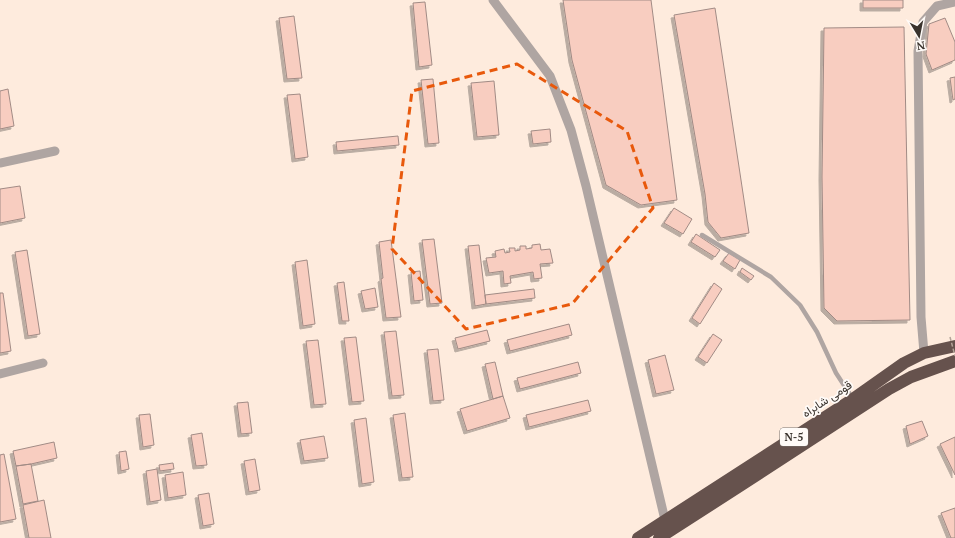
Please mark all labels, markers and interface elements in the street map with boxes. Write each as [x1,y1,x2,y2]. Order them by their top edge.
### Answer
north arrow [899,16,939,56]
text: N [915,38,926,54]
street label: قومی شاہراہ [799,377,855,421]
road number: N-5 [780,428,808,446]

